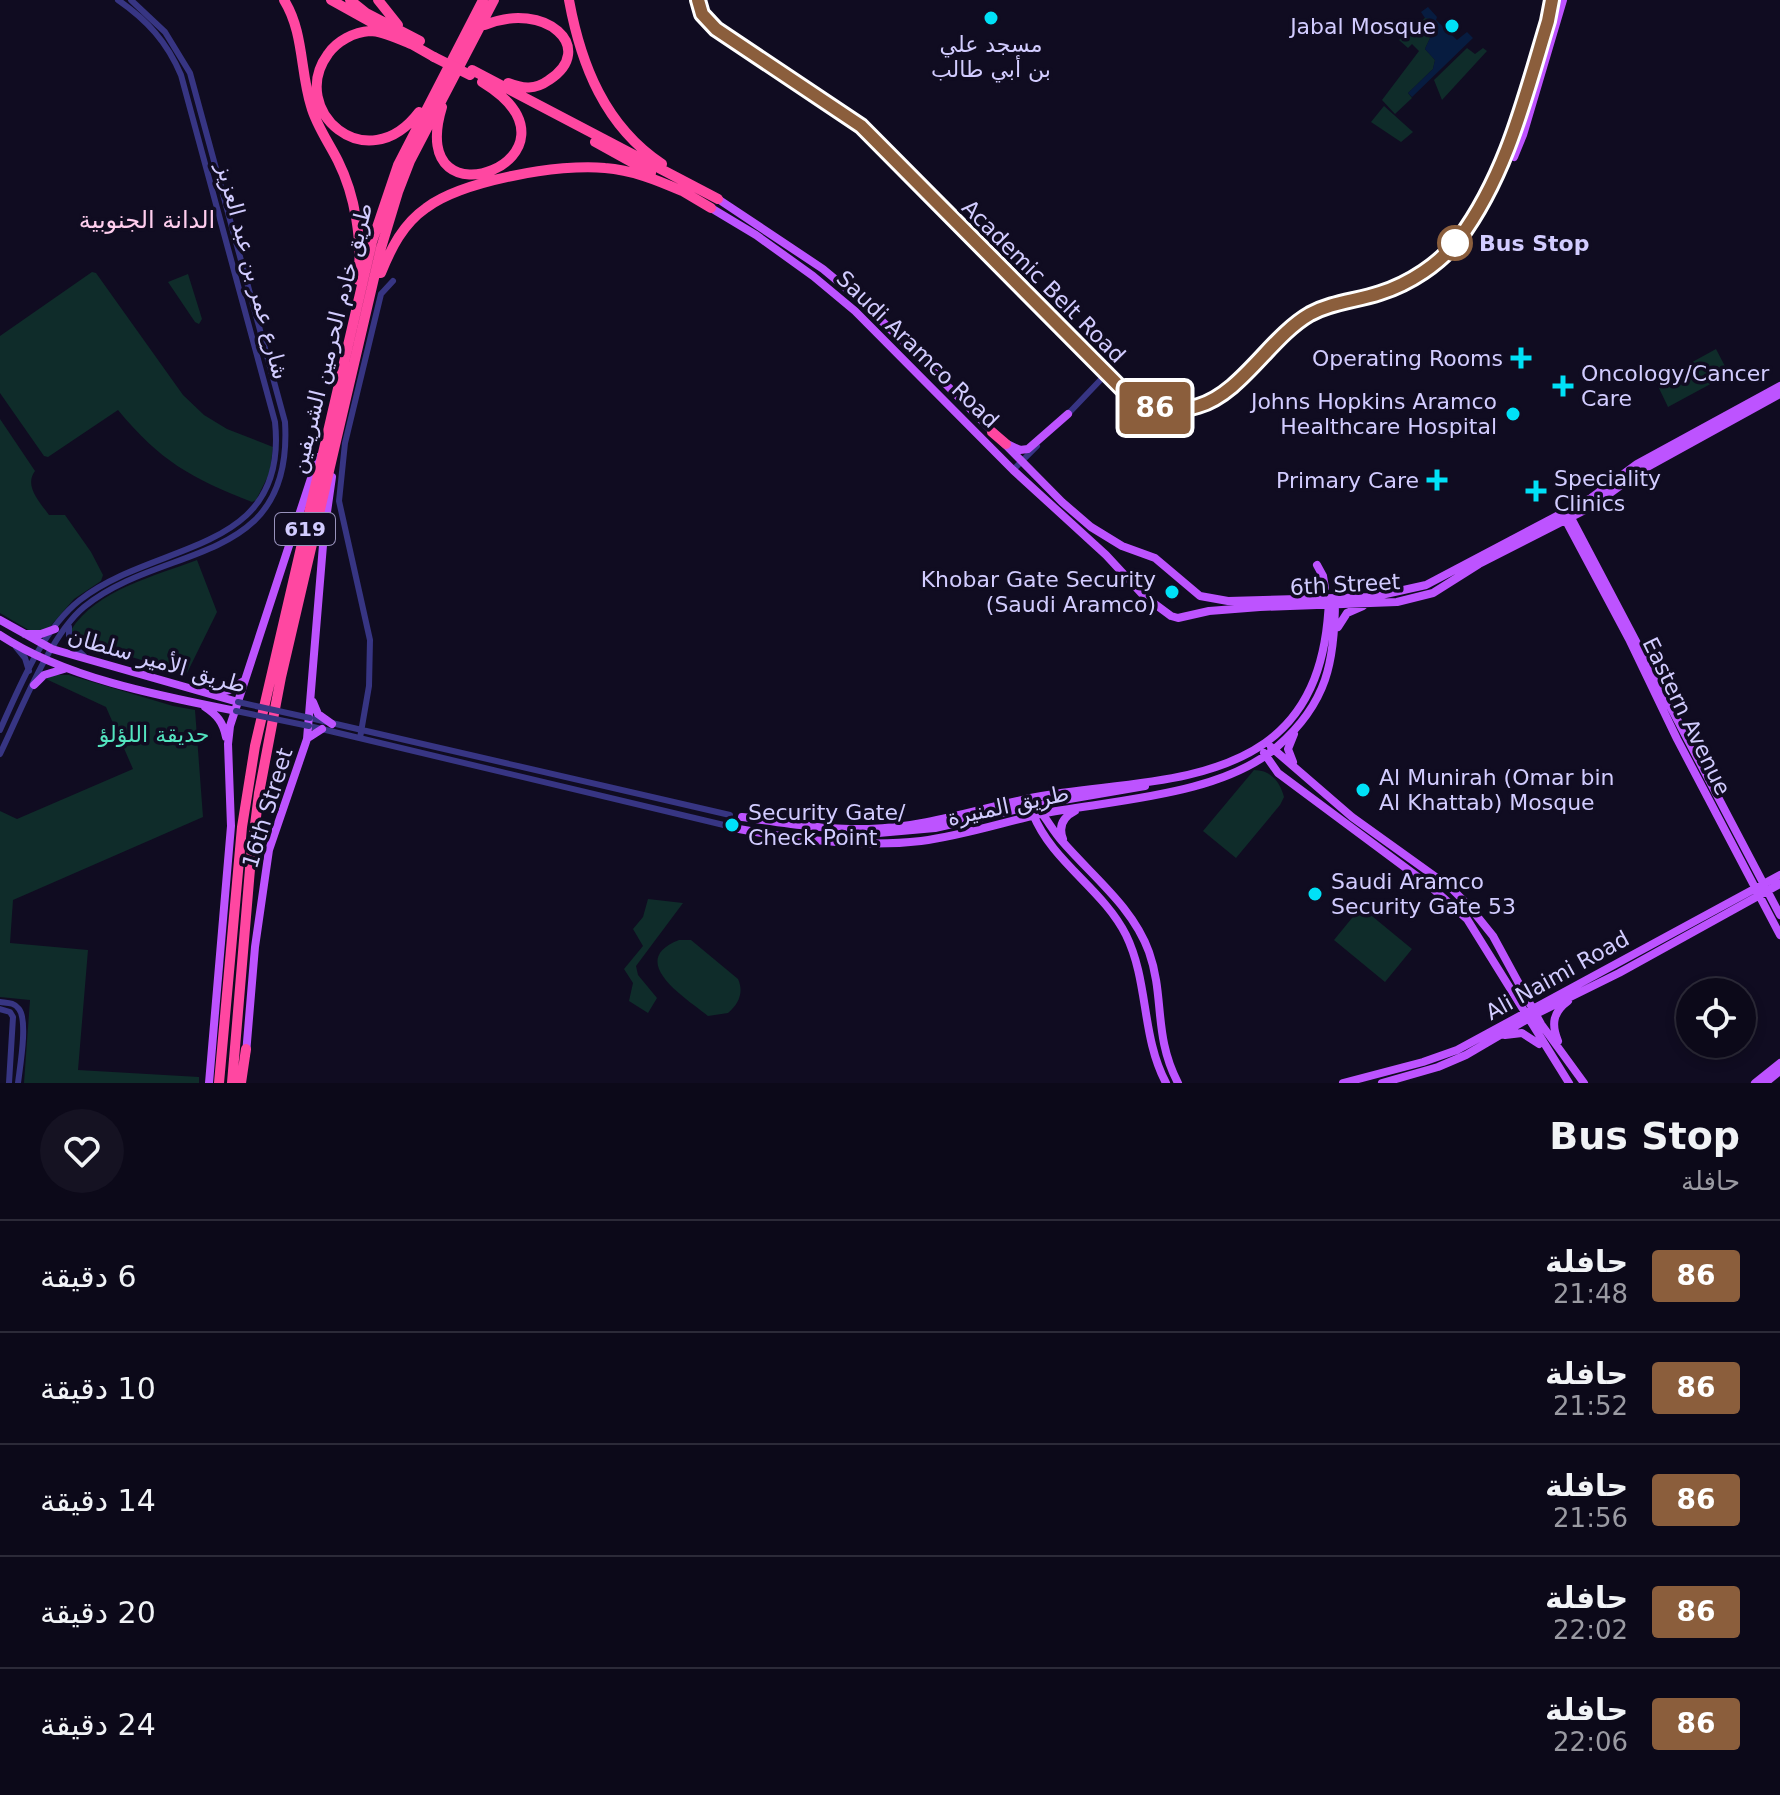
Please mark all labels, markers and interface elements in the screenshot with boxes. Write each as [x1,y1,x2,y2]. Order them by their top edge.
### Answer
marker: مسجد علي بن أبي طالب [982,9,1000,27]
place label: Jabal Mosque [1288,14,1436,39]
marker: Jabal Mosque [1443,17,1461,35]
place label: مسجد علي بن أبي طالب [931,32,1051,83]
street label: شارع عمر بن عبد العزيز [211,159,293,382]
street label: Academic Belt Road [957,195,1130,368]
street label: طريق خادم الحرمين الشريفين [286,200,378,476]
district label: الدانة الجنوبية [79,206,215,234]
marker: Bus Stop [1438,226,1472,260]
place label: Bus Stop [1479,231,1589,256]
street label: Saudi Aramco Road [832,266,1004,433]
place label: Operating Rooms [1312,346,1503,371]
marker: Operating Rooms [1510,347,1532,369]
place label: Oncology/Cancer Care [1581,361,1770,411]
marker: Oncology/Cancer Care [1552,375,1574,397]
line badge: 86 [1119,382,1191,434]
place label: Johns Hopkins Aramco Healthcare Hospital [1249,389,1497,439]
text: 86 [1136,391,1174,424]
marker: Johns Hopkins Aramco Healthcare Hospital [1504,405,1522,423]
place label: Speciality Clinics [1554,466,1661,516]
place label: Primary Care [1276,468,1419,493]
marker: Primary Care [1426,469,1448,491]
marker: Speciality Clinics [1525,480,1547,502]
road number: 619 [275,513,335,545]
place label: Khobar Gate Security (Saudi Aramco) [921,567,1156,617]
street label: 6th Street [1289,569,1401,600]
marker: Khobar Gate Security (Saudi Aramco) [1163,583,1181,601]
street label: طريق الأمير سلطان [65,622,249,699]
street label: Eastern Avenue [1638,633,1736,799]
park label: حديقة اللؤلؤ [98,722,209,747]
street label: 16th Street [237,745,298,871]
place label: Al Munirah (Omar bin Al Khattab) Mosque [1379,765,1614,815]
street label: طريق المنيرة [945,780,1071,832]
marker: Al Munirah (Omar bin Al Khattab) Mosque [1354,781,1372,799]
place label: Security Gate/ Check Point [748,800,906,850]
marker: Security Gate/ Check Point [723,816,741,834]
place label: Saudi Aramco Security Gate 53 [1331,869,1516,919]
marker: Saudi Aramco Security Gate 53 [1306,885,1324,903]
street label: Ali Naimi Road [1481,926,1633,1025]
map controls [1676,978,1756,1058]
button: locate [1676,978,1756,1058]
button: heart [40,1109,124,1193]
text: Bus Stop [1549,1114,1740,1158]
text: حافلة [1681,1166,1740,1196]
text: حافلة [1545,1244,1628,1279]
text: 6 دقيقة [40,1259,137,1294]
text: 86 [1677,1259,1715,1292]
text: 21:48 [1553,1279,1628,1309]
text: حافلة [1545,1356,1628,1391]
text: 10 دقيقة [40,1371,156,1406]
text: 86 [1677,1371,1715,1404]
text: 21:52 [1553,1391,1628,1421]
text: حافلة [1545,1468,1628,1503]
text: 14 دقيقة [40,1483,156,1518]
text: 86 [1677,1483,1715,1516]
text: 21:56 [1553,1503,1628,1533]
text: حافلة [1545,1580,1628,1615]
text: 20 دقيقة [40,1595,156,1630]
text: 86 [1677,1595,1715,1628]
text: 22:02 [1553,1615,1628,1645]
text: حافلة [1545,1692,1628,1727]
text: 24 دقيقة [40,1707,156,1742]
text: 86 [1677,1707,1715,1740]
text: 22:06 [1553,1727,1628,1757]

